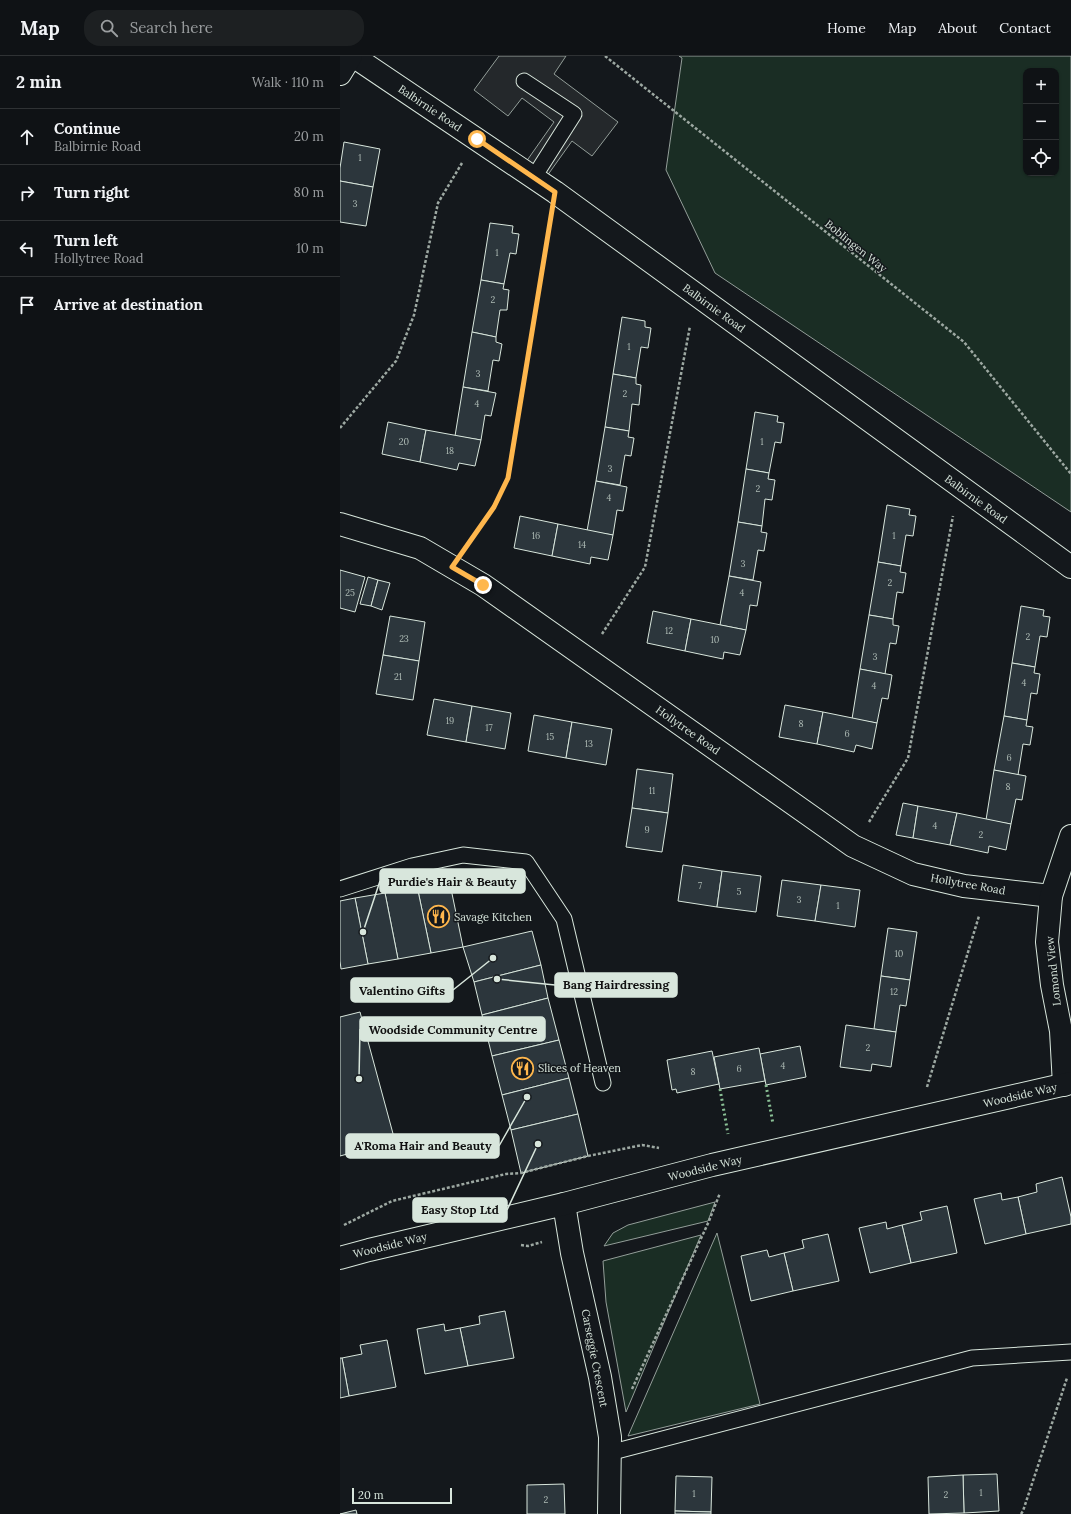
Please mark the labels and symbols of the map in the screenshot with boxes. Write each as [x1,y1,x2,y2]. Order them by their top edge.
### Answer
street label: Balbirnie Road [395,82,465,135]
route start [468,130,486,148]
house number: 1 [358,152,362,163]
house number: 3 [352,198,358,209]
street label: Boblingen Way [822,217,890,275]
house number: 1 [495,247,499,258]
street label: Balbirnie Road [680,281,748,336]
house number: 2 [491,294,496,305]
house number: 1 [627,341,631,352]
house number: 3 [475,368,481,379]
house number: 2 [623,388,628,399]
house number: 4 [475,398,480,409]
house number: 20 [399,436,410,447]
house number: 1 [760,436,764,447]
house number: 18 [446,445,454,456]
house number: 3 [607,463,613,474]
street label: Balbirnie Road [942,472,1010,527]
house number: 2 [756,483,761,494]
house number: 4 [607,492,612,503]
house number: 16 [532,530,540,541]
house number: 1 [892,530,896,541]
house number: 14 [578,539,586,550]
house number: 3 [740,558,746,569]
route end [474,576,492,594]
house number: 2 [888,577,893,588]
house number: 25 [345,587,355,598]
house number: 4 [740,587,745,598]
house number: 12 [665,625,673,636]
house number: 2 [1026,631,1031,642]
house number: 23 [399,633,409,644]
house number: 10 [711,634,720,645]
house number: 3 [872,651,878,662]
house number: 21 [394,671,402,682]
house number: 4 [1022,677,1027,688]
house number: 4 [872,680,877,691]
street label: Hollytree Road [653,703,723,758]
house number: 19 [446,715,454,726]
house number: 8 [798,718,804,729]
house number: 17 [485,722,493,733]
house number: 6 [844,728,850,739]
house number: 15 [546,731,554,742]
house number: 13 [585,738,593,749]
house number: 6 [1006,752,1012,763]
house number: 8 [1005,781,1011,792]
house number: 11 [649,785,655,796]
house number: 4 [933,820,938,831]
house number: 9 [644,824,650,835]
house number: 2 [979,829,984,840]
callout: Purdie's Hair & Beauty [380,869,525,893]
street label: Hollytree Road [929,871,1007,898]
text: Purdie's Hair & Beauty [388,874,517,889]
house number: 7 [698,880,702,891]
house number: 5 [737,886,742,897]
house number: 3 [796,894,802,905]
house number: 1 [836,900,840,911]
restaurant icon: Savage Kitchen [426,904,452,930]
place label: Savage Kitchen [454,910,532,924]
street label: Lomond View [1042,935,1064,1007]
house number: 10 [895,948,904,959]
callout: Bang Hairdressing [555,973,677,997]
text: Bang Hairdressing [563,977,670,992]
callout: Valentino Gifts [351,978,453,1002]
text: Valentino Gifts [359,983,445,998]
house number: 12 [890,986,898,997]
callout: Woodside Community Centre [360,1017,545,1041]
text: Woodside Community Centre [369,1022,538,1037]
house number: 2 [866,1042,871,1053]
restaurant icon: Slices of Heaven [509,1055,535,1081]
house number: 4 [781,1060,786,1071]
place label: Slices of Heaven [538,1061,621,1075]
house number: 6 [736,1063,742,1074]
house number: 8 [690,1066,696,1077]
street label: Woodside Way [982,1080,1059,1110]
callout: A'Roma Hair and Beauty [346,1134,499,1158]
text: A'Roma Hair and Beauty [354,1138,492,1153]
street label: Woodside Way [667,1152,743,1184]
callout: Easy Stop Ltd [413,1198,507,1222]
text: Easy Stop Ltd [421,1202,499,1217]
street label: Woodside Way [352,1229,428,1261]
street label: Carseggie Crescent [579,1308,612,1409]
scale bar [352,1486,452,1505]
house number: 1 [979,1487,983,1498]
house number: 1 [692,1488,696,1499]
house number: 2 [944,1489,949,1500]
house number: 2 [544,1494,549,1505]

